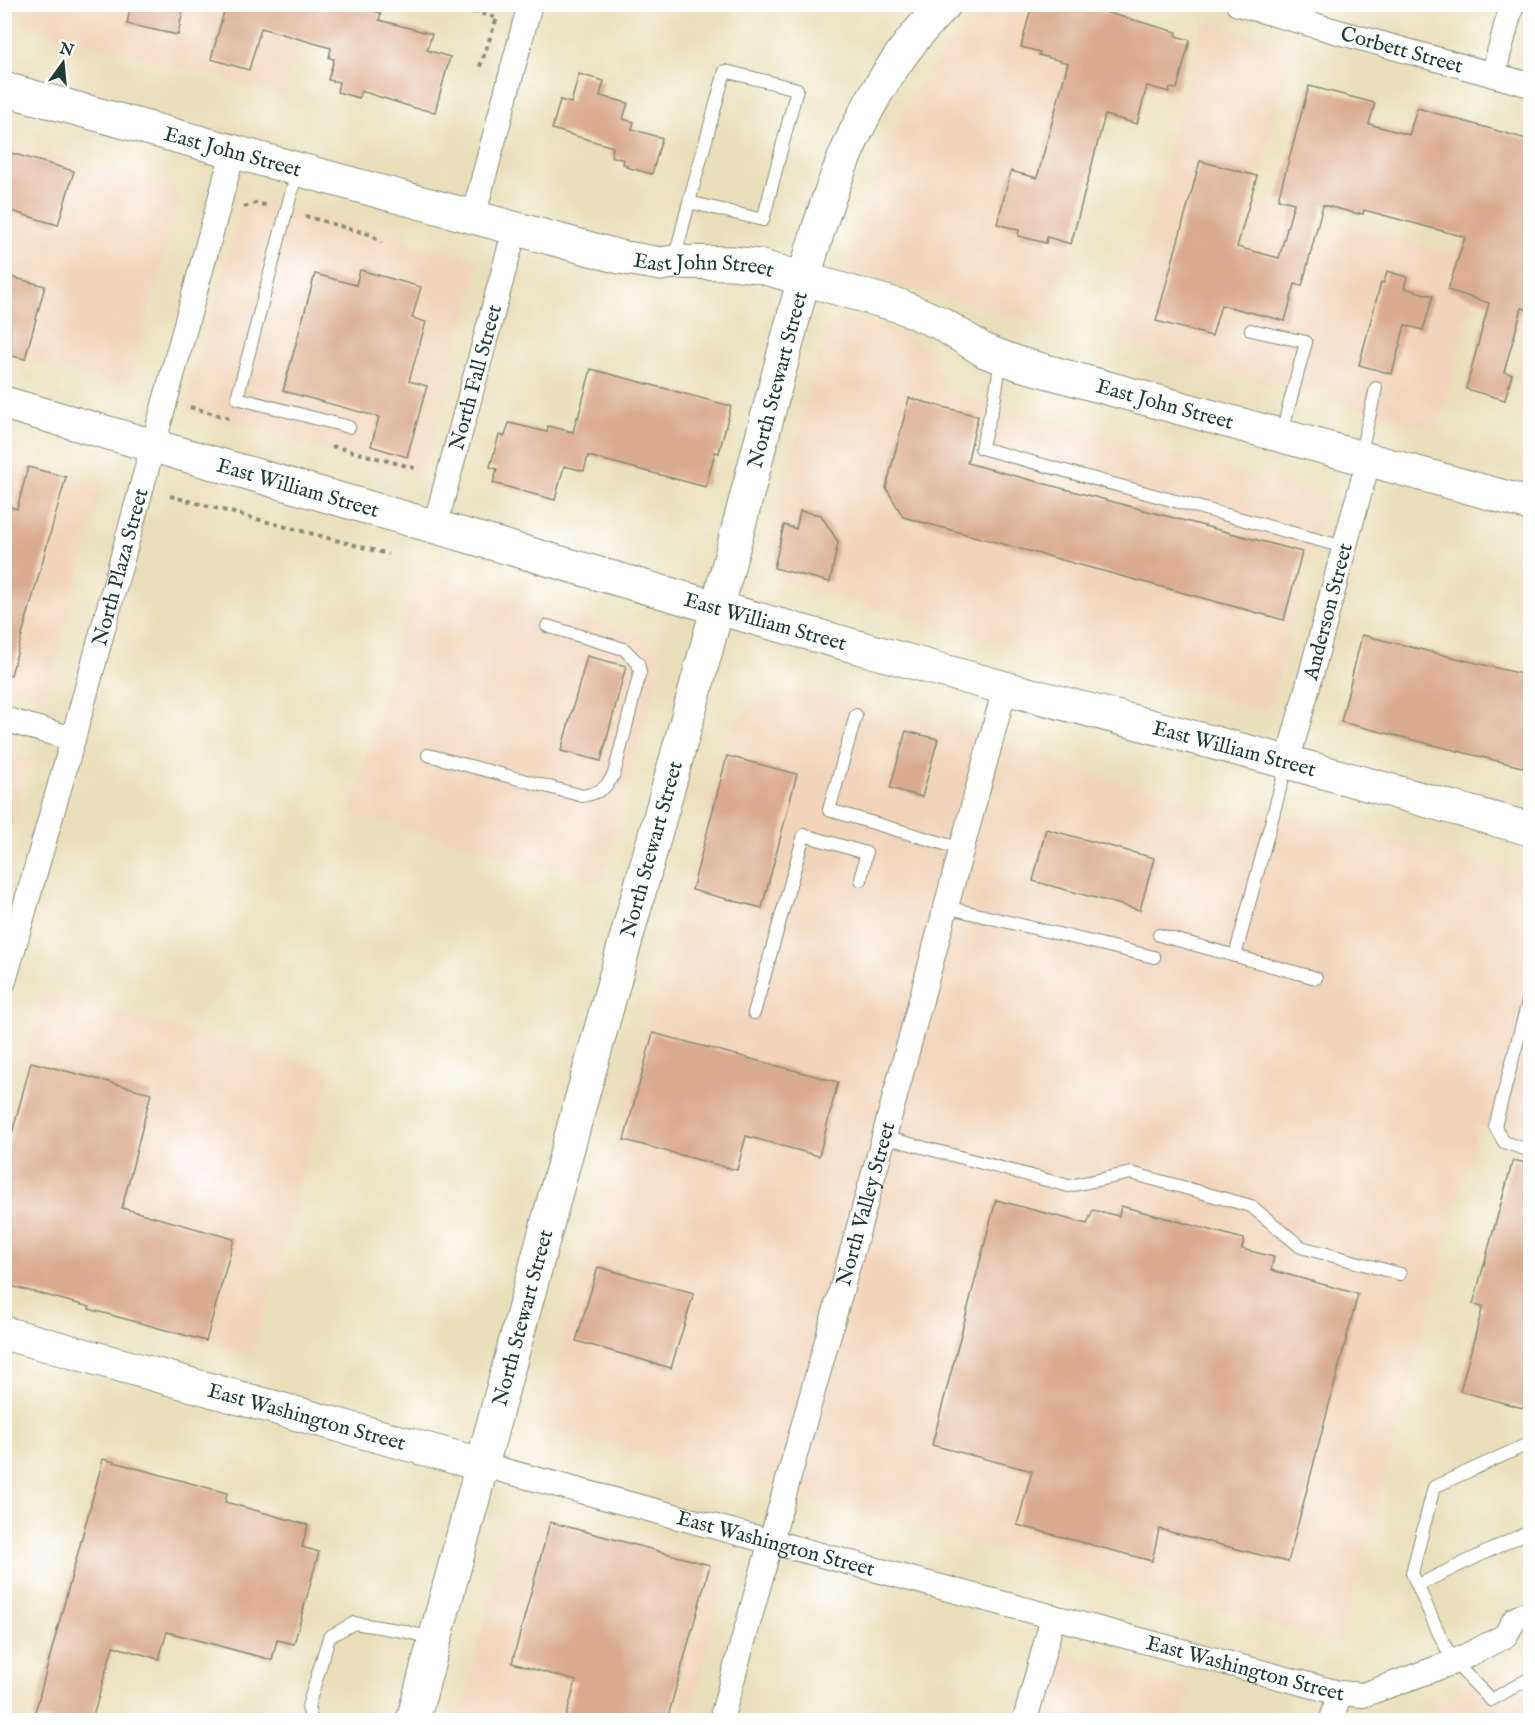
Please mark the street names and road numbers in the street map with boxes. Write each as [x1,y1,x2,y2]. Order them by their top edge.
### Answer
street label: Corbett Street [1337,21,1466,81]
street label: East John Street [161,121,304,184]
street label: East John Street [631,248,777,285]
street label: North Stewart Street [742,289,815,471]
street label: North Fall Street [444,302,509,454]
street label: East John Street [1093,374,1236,437]
street label: East William Street [213,453,382,525]
street label: North Plaza Street [87,486,156,649]
street label: Anderson Street [1298,540,1360,684]
street label: East William Street [680,587,849,658]
street label: East William Street [1149,715,1319,784]
street label: North Stewart Street [615,758,690,941]
street label: North Valley Street [831,1119,902,1289]
street label: North Stewart Street [487,1227,560,1409]
street label: East Washington Street [204,1378,408,1458]
street label: East Washington Street [673,1505,877,1584]
street label: East Washington Street [1143,1630,1345,1708]

